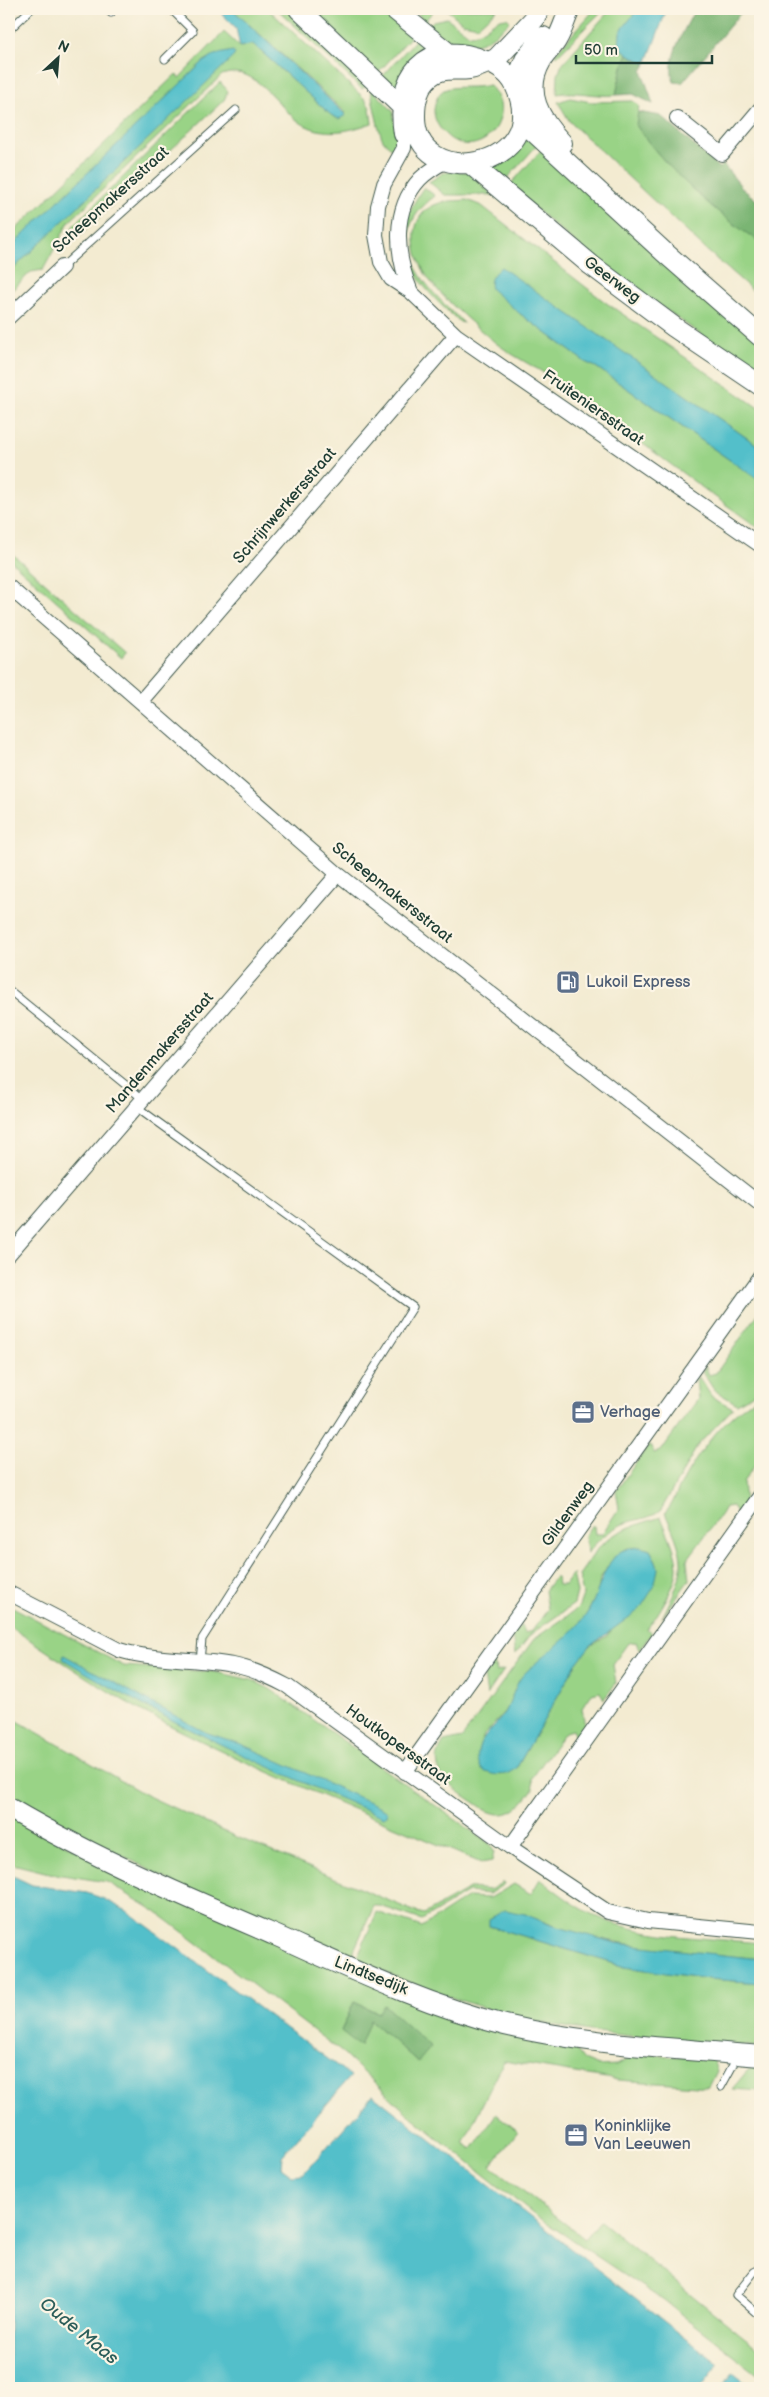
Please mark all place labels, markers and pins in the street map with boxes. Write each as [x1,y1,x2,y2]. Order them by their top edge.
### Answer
fuel station icon: Lukoil Express [555,969,581,995]
place label: Lukoil Express [586,973,691,992]
office icon: Verhage [570,1399,596,1425]
place label: Verhage [600,1403,661,1422]
place label: Koninklijke Van Leeuwen [594,2117,691,2154]
office icon: Koninklijke Van Leeuwen [563,2122,589,2148]

